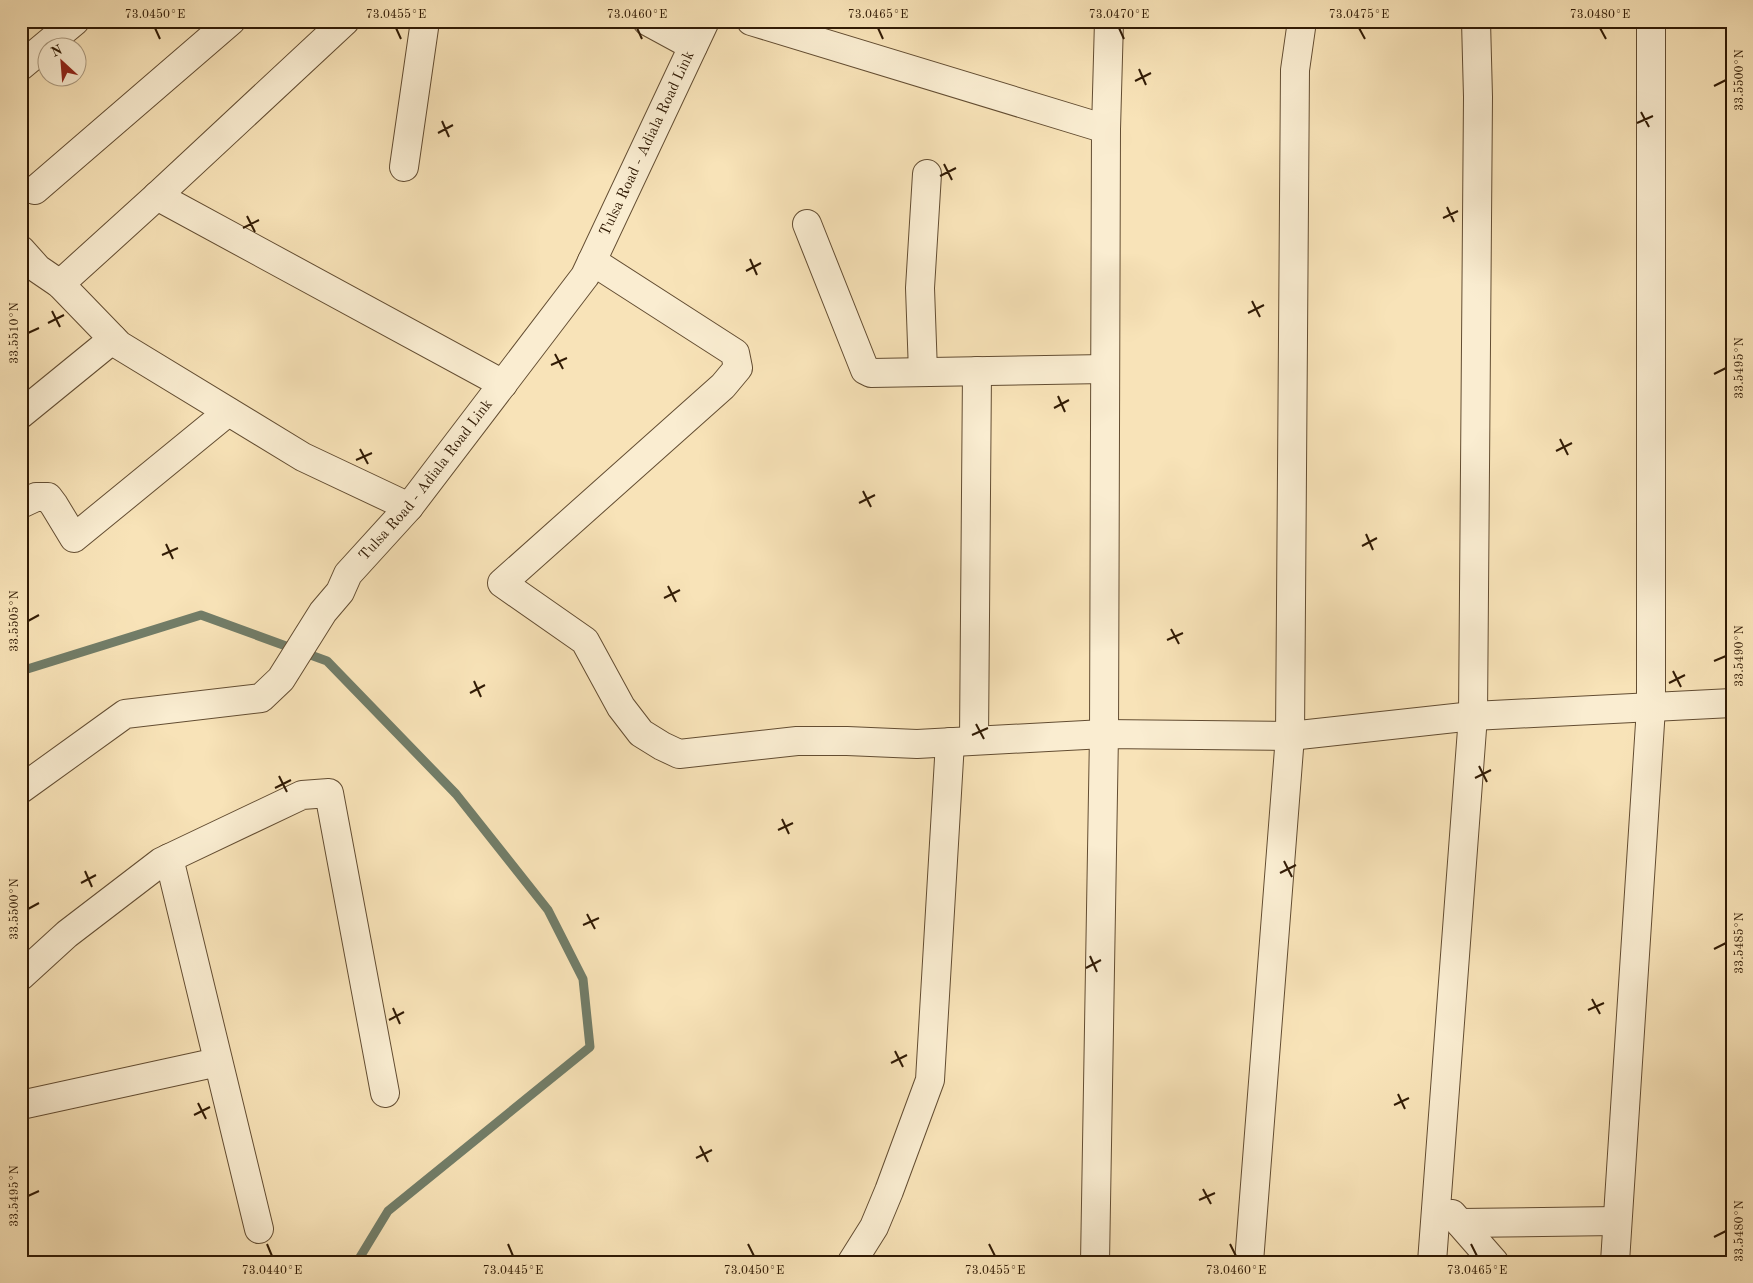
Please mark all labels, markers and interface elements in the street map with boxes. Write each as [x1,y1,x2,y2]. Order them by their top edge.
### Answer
text: 73.0450°E [125,8,185,21]
text: 73.0455°E [366,8,426,21]
text: 73.0465°E [848,8,908,21]
text: 73.0475°E [1329,8,1389,21]
text: 73.0460°E [607,9,667,21]
text: 73.0470°E [1089,9,1149,21]
text: 73.0480°E [1570,9,1630,21]
north arrow [38,38,88,88]
text: N [49,42,65,60]
street label: Tulsa Road - Adiala Road Link [597,49,697,239]
text: 33.5500°N [1733,49,1746,111]
text: 33.5510°N [8,302,21,364]
text: 33.5495°N [1733,337,1746,399]
street label: Tulsa Road - Adiala Road Link [357,397,496,564]
text: 33.5505°N [8,590,21,652]
text: 33.5490°N [1733,625,1746,687]
text: 33.5500°N [8,878,21,940]
text: 33.5485°N [1733,912,1746,974]
text: 33.5495°N [8,1165,21,1227]
text: 33.5480°N [1733,1200,1746,1262]
text: 73.0445°E [483,1264,543,1277]
text: 73.0450°E [724,1264,784,1277]
text: 73.0455°E [965,1264,1025,1277]
text: 73.0465°E [1447,1264,1507,1277]
text: 73.0440°E [242,1265,302,1277]
text: 73.0460°E [1206,1265,1266,1277]

